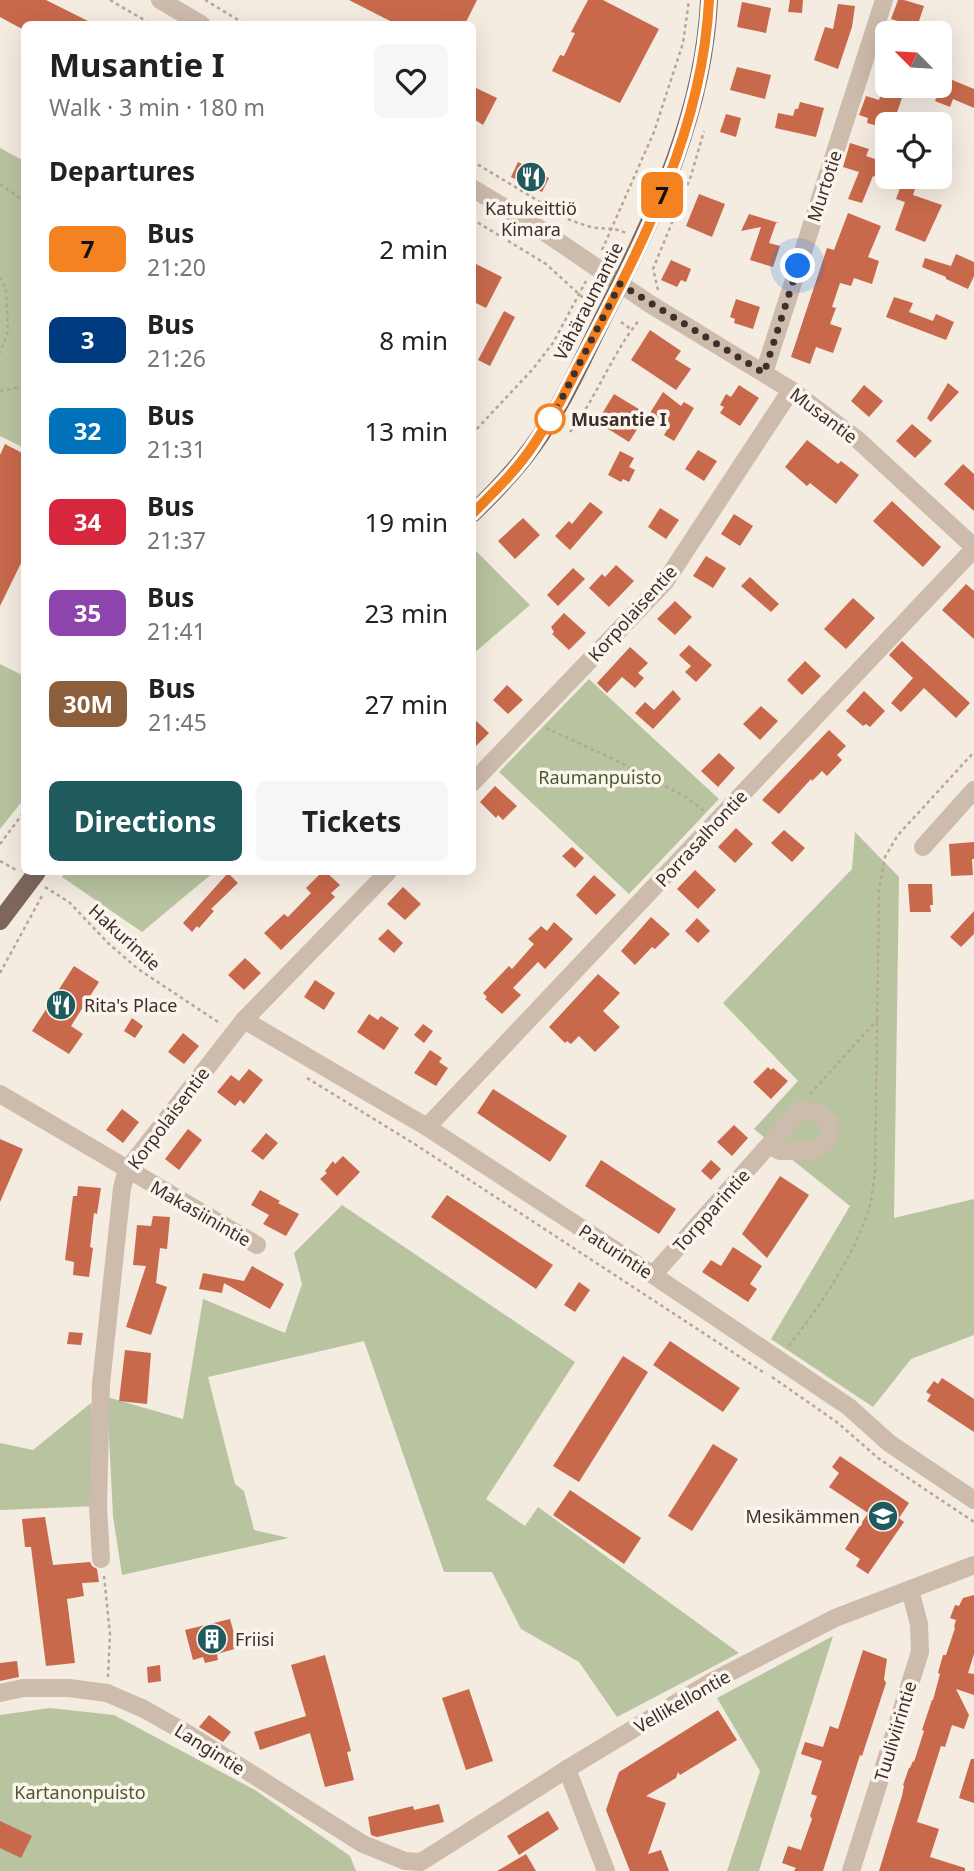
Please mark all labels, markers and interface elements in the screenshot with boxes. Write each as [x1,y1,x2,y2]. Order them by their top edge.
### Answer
north arrow [875,21,952,98]
map controls [875,21,952,189]
text: Musantie I [49,42,225,87]
button: heart [374,44,448,118]
text: Walk · 3 min · 180 m [49,91,265,123]
button: locate [875,112,952,189]
street label: Murtotie [801,147,847,225]
text: Departures [49,153,195,189]
restaurant icon: Katukeittiö Kimara [514,160,548,194]
line badge: 7 [639,172,685,218]
text: 7 [655,178,669,211]
place label: Katukeittiö Kimara [485,196,577,241]
text: Bus [147,215,194,251]
text: 2 min [379,231,448,267]
text: 7 [81,232,94,265]
street label: Vähäraumantie [548,238,628,364]
your location [780,248,815,283]
text: 21:20 [147,251,206,283]
text: Bus [147,306,194,342]
text: 8 min [379,322,448,358]
text: 3 [81,323,94,356]
text: 21:26 [147,342,206,374]
street label: Musantie [785,382,863,448]
text: Bus [147,397,194,433]
marker: Musantie I [535,404,565,434]
place label: Musantie I [571,407,667,431]
text: 13 min [364,413,448,449]
text: 32 [74,414,101,447]
text: 21:31 [147,433,206,465]
text: Bus [147,488,194,524]
text: 19 min [364,504,448,540]
text: 34 [74,505,101,538]
text: 21:37 [147,524,206,556]
street label: Korpolaisentie [582,560,682,666]
text: Bus [147,579,194,615]
text: 23 min [364,595,448,631]
text: 35 [74,596,101,629]
text: 21:41 [147,615,206,647]
text: Bus [148,670,195,706]
text: 27 min [364,686,448,722]
text: 30M [63,687,113,720]
text: 21:45 [148,706,207,738]
park label: Raumanpuisto [538,765,662,789]
button: Directions [49,781,242,861]
button: Tickets [256,781,448,861]
street label: Porrasalhontie [650,784,752,892]
street label: Hakurintie [84,898,166,976]
restaurant icon: Rita's Place [44,988,78,1022]
place label: Rita's Place [84,993,178,1017]
street label: Korpolaisentie [122,1062,214,1174]
street label: Torpparintie [667,1163,755,1257]
street label: Makasiinintie [146,1175,256,1251]
street label: Paturintie [575,1218,657,1284]
school or university icon: Mesikämmen [866,1499,900,1533]
place label: Mesikämmen [746,1504,860,1528]
building icon: Friisi [195,1622,229,1656]
place label: Friisi [235,1627,274,1651]
street label: Vellikellontie [630,1664,734,1738]
street label: Tuuliviirintie [868,1678,922,1784]
street label: Langintie [170,1718,250,1780]
park label: Kartanonpuisto [14,1780,146,1804]

